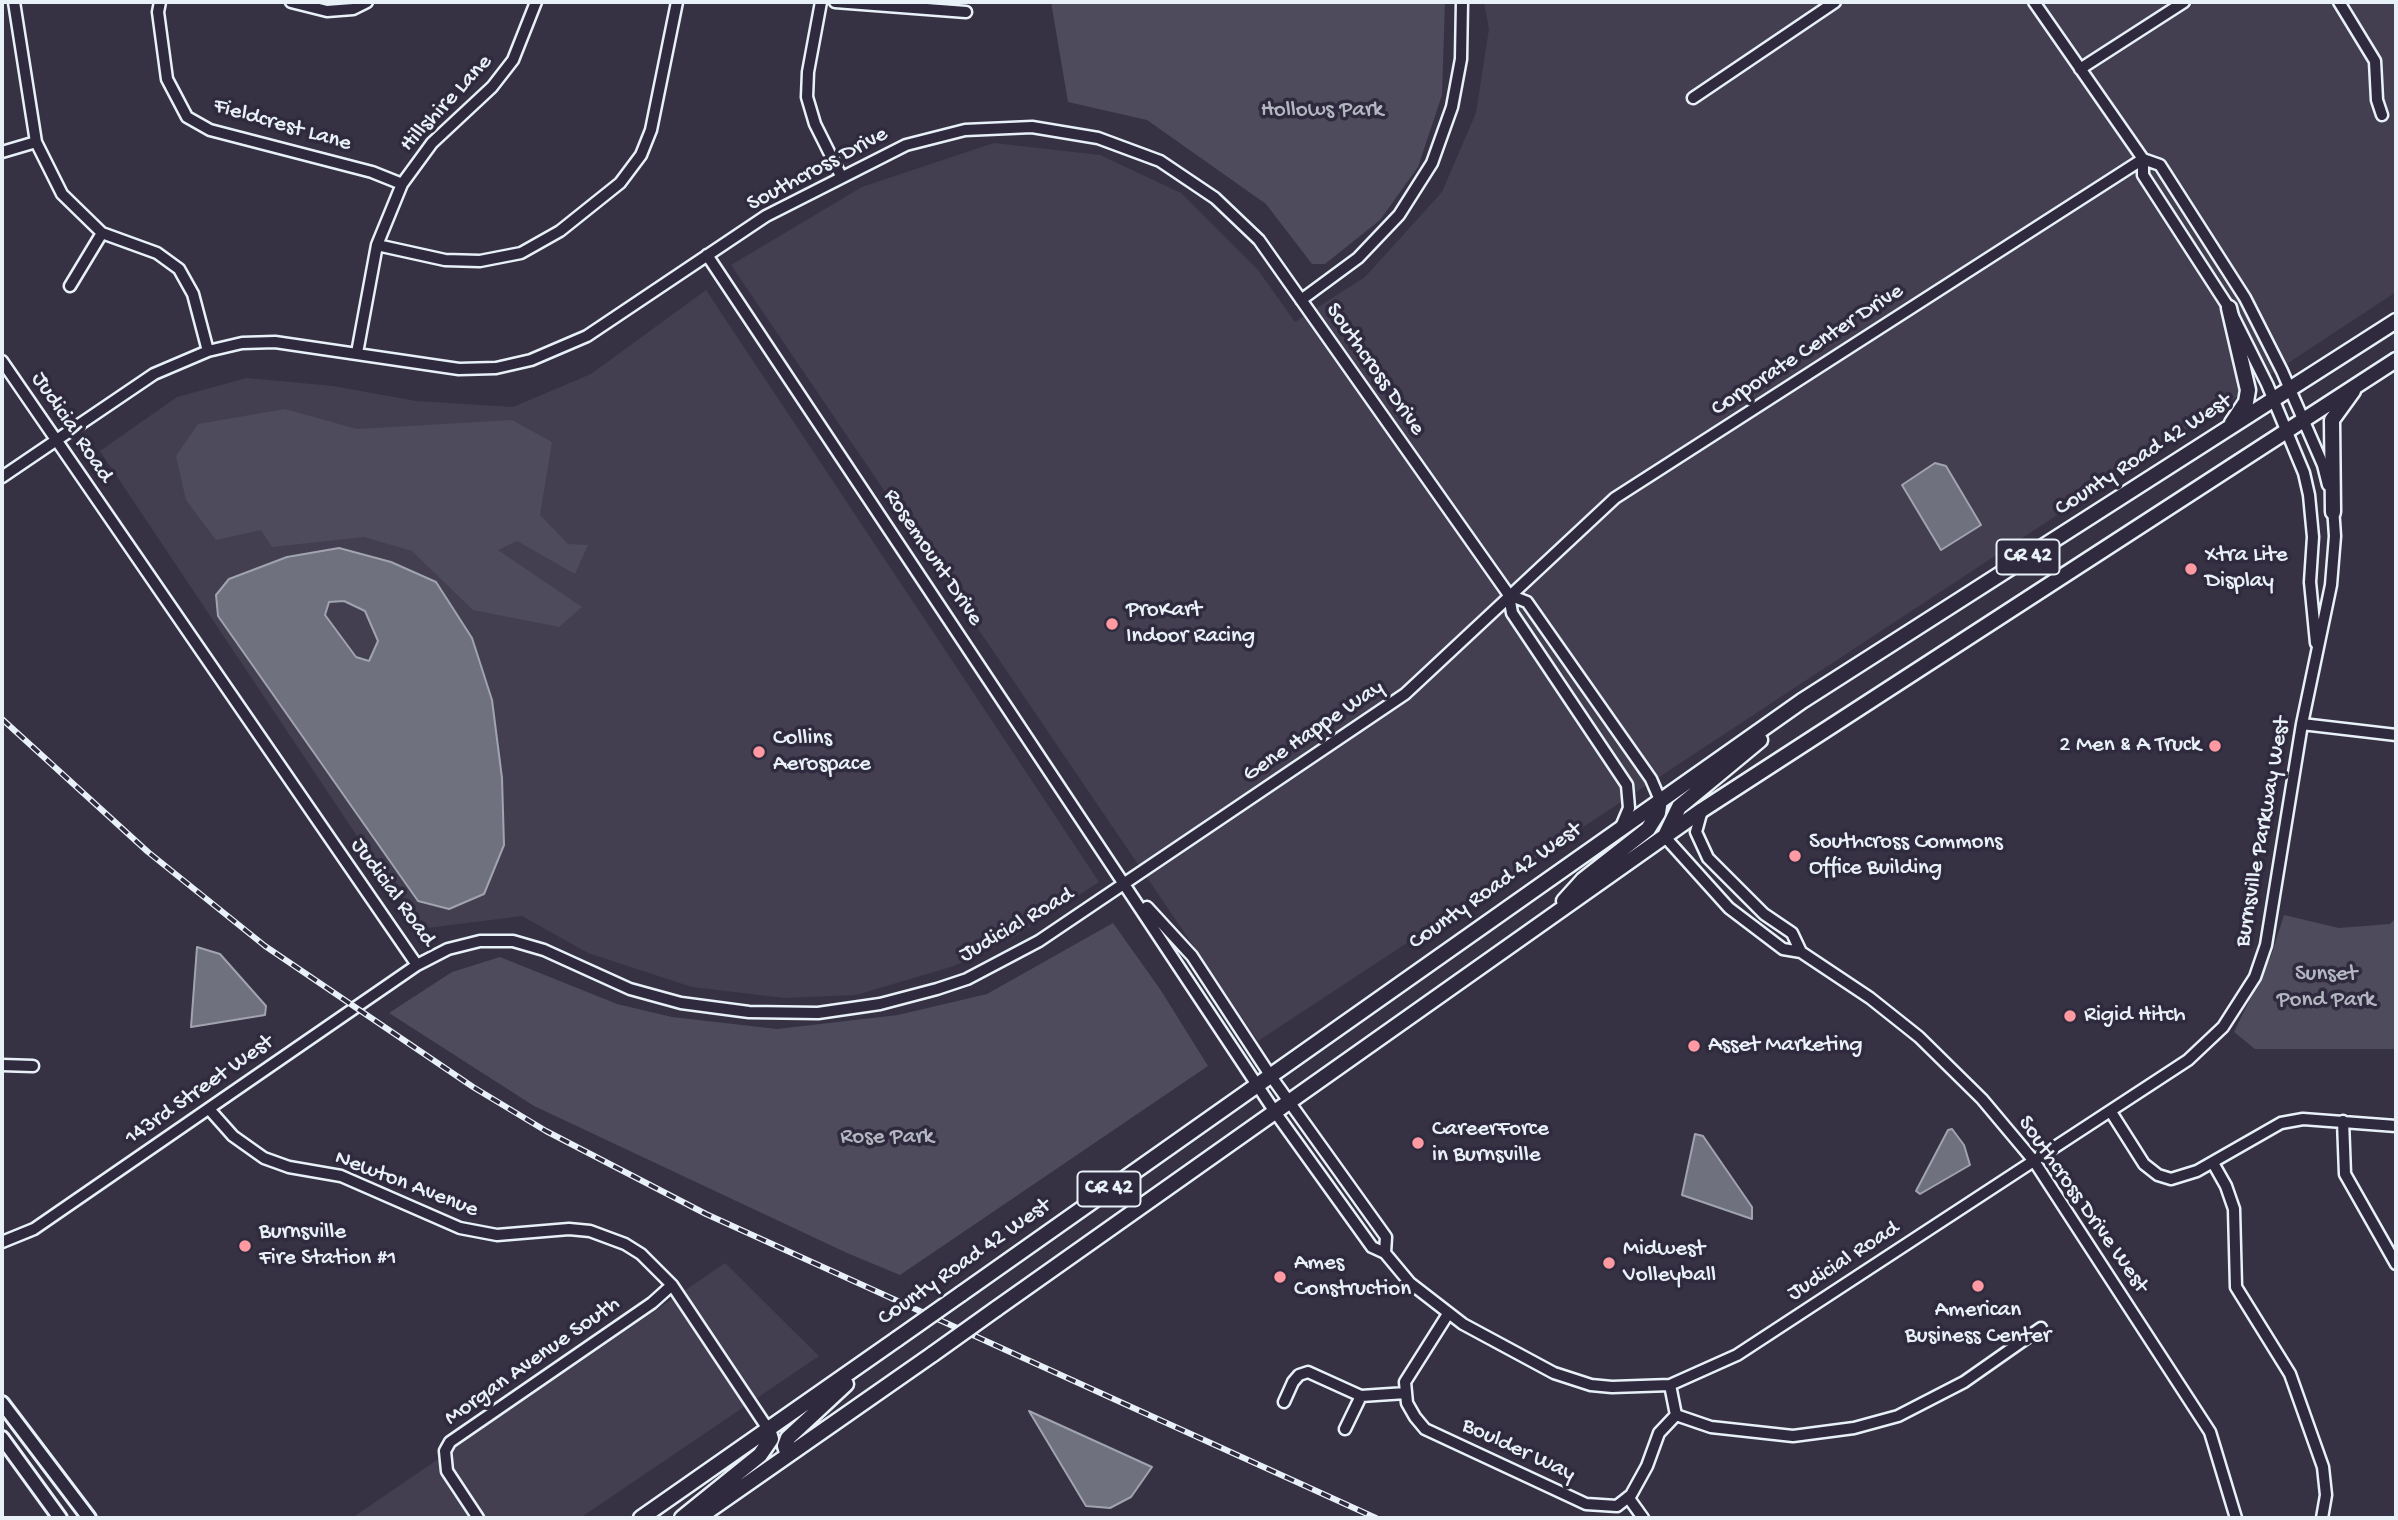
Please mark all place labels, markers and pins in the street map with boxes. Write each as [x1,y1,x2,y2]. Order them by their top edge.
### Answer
place label: Xtra Lite Display [2205,542,2288,596]
marker: Xtra Lite Display [2183,561,2199,577]
place label: ProKart Indoor Racing [1126,597,1255,651]
marker: ProKart Indoor Racing [1104,616,1120,632]
place label: Collins Aerospace [773,725,871,779]
place label: 2 Men & A Truck [2059,732,2201,760]
marker: 2 Men & A Truck [2207,738,2223,754]
marker: Collins Aerospace [751,744,767,760]
place label: Southcross Commons Office Building [1809,829,2003,883]
marker: Southcross Commons Office Building [1787,848,1803,864]
place label: Rigid Hitch [2084,1002,2186,1030]
marker: Rigid Hitch [2062,1008,2078,1024]
place label: Asset Marketing [1708,1032,1863,1060]
marker: Asset Marketing [1686,1038,1702,1054]
place label: CareerForce in Burnsville [1432,1116,1549,1170]
marker: CareerForce in Burnsville [1410,1135,1426,1151]
place label: Burnsville Fire Station #1 [259,1219,396,1273]
place label: Midwest Volleyball [1623,1236,1716,1290]
marker: Burnsville Fire Station #1 [237,1238,253,1254]
place label: Ames Construction [1294,1250,1411,1304]
marker: Midwest Volleyball [1601,1255,1617,1271]
marker: Ames Construction [1272,1269,1288,1285]
marker: American Business Center [1970,1278,1986,1294]
place label: American Business Center [1905,1297,2051,1351]

